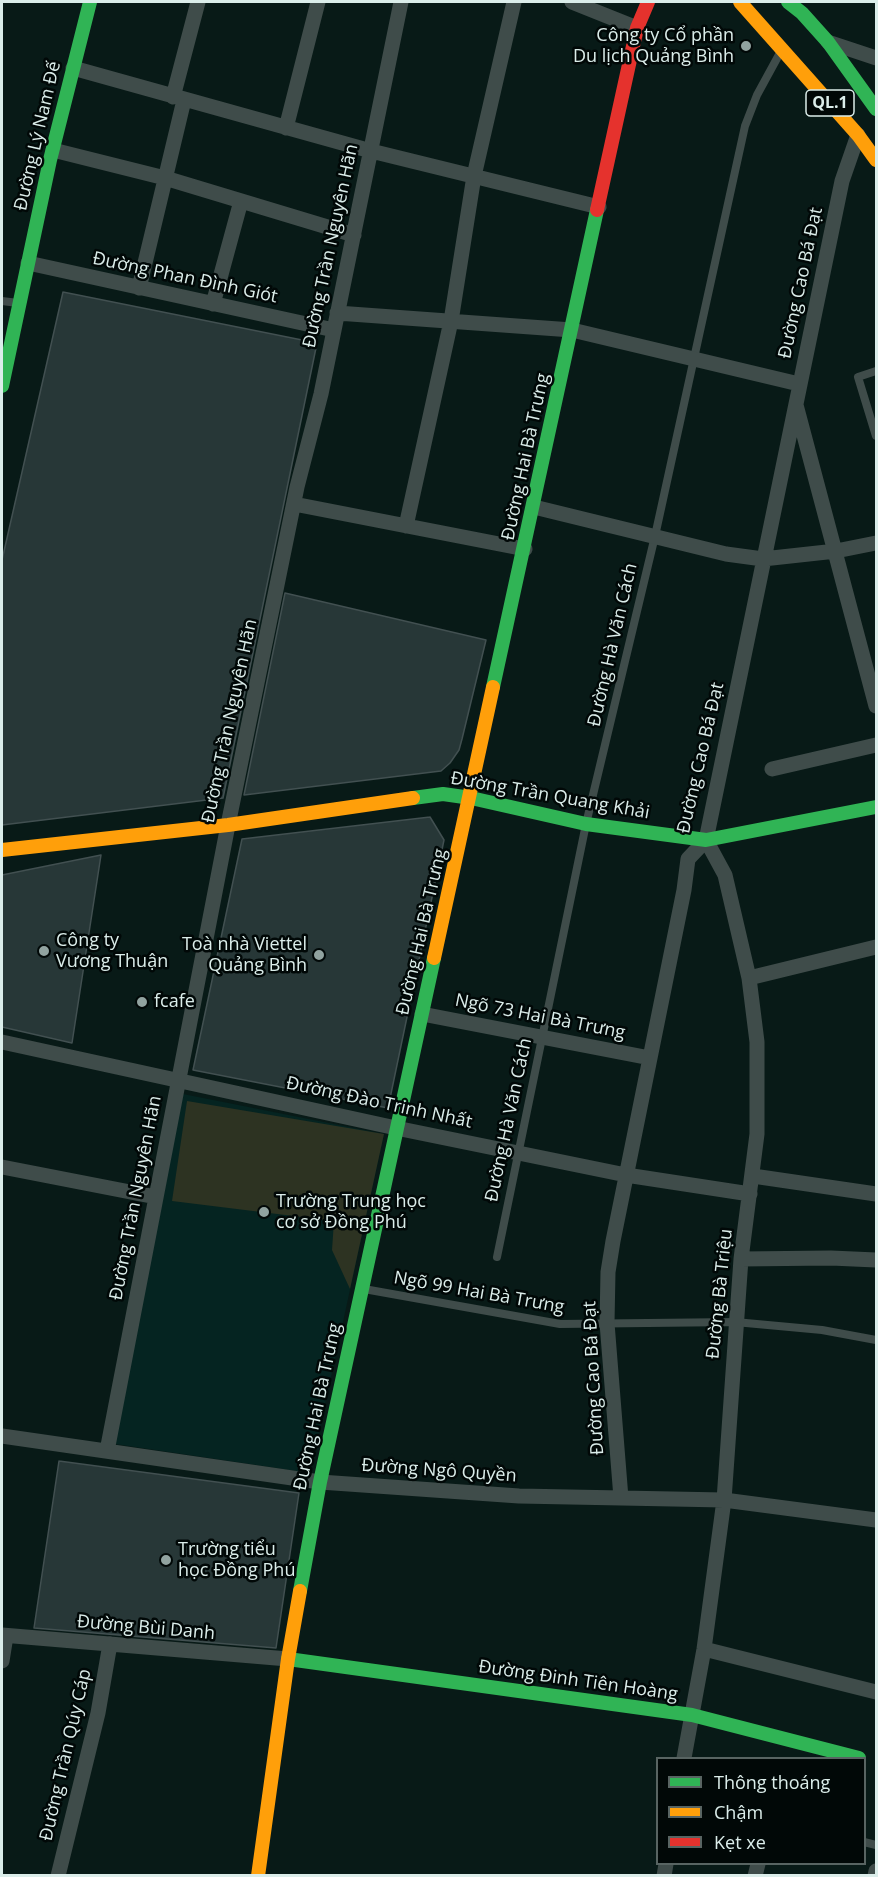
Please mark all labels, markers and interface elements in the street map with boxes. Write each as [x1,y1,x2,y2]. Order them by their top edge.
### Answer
place label: Công ty Cổ phần Du lịch Quảng Bình [573,25,734,68]
marker: Công ty Cổ phần Du lịch Quảng Bình [739,39,753,53]
street label: Đường Lý Nam Đế [10,59,66,213]
road number: QL.1 [806,90,854,116]
street label: Đường Trần Nguyên Hãn [299,142,363,350]
street label: Đường Cao Bá Đạt [774,205,828,361]
street label: Đường Phan Đình Giót [91,248,279,308]
street label: Đường Hai Bà Trưng [498,371,554,543]
street label: Đường Hà Văn Cách [584,561,642,729]
street label: Đường Trần Nguyên Hãn [198,617,262,825]
street label: Đường Cao Bá Đạt [673,680,729,836]
street label: Đường Trần Quang Khải [449,768,651,824]
street label: Đường Hai Bà Trưng [392,847,452,1017]
place label: Công ty Vương Thuận [56,930,168,972]
place label: Toà nhà Viettel Quảng Bình [182,934,307,976]
marker: Công ty Vương Thuận [37,944,51,958]
marker: Toà nhà Viettel Quảng Bình [312,948,326,962]
street label: Ngõ 73 Hai Bà Trưng [453,990,627,1044]
place label: fcafe [154,991,195,1013]
marker: fcafe [135,995,149,1009]
street label: Đường Hà Văn Cách [481,1036,537,1204]
street label: Đường Đào Trinh Nhất [284,1073,474,1133]
street label: Đường Trần Nguyên Hãn [106,1094,166,1302]
place label: Trường Trung học cơ sở Đồng Phú [276,1191,426,1234]
marker: Trường Trung học cơ sở Đồng Phú [257,1205,271,1219]
street label: Đường Bà Triệu [702,1228,738,1360]
street label: Ngõ 99 Hai Bà Trưng [392,1267,566,1319]
street label: Đường Cao Bá Đạt [579,1300,609,1456]
street label: Đường Hai Bà Trưng [290,1321,346,1493]
street label: Đường Ngô Quyền [361,1455,517,1487]
place label: Trường tiểu học Đồng Phú [178,1539,295,1582]
marker: Trường tiểu học Đồng Phú [159,1553,173,1567]
street label: Đường Bùi Danh [76,1611,216,1645]
street label: Đường Đinh Tiên Hoàng [477,1656,679,1706]
street label: Đường Trần Qúy Cáp [36,1667,96,1843]
legend [656,1757,866,1865]
text: Thông thoáng [714,1770,830,1794]
text: Chậm [714,1800,763,1824]
text: Kẹt xe [714,1830,766,1854]

